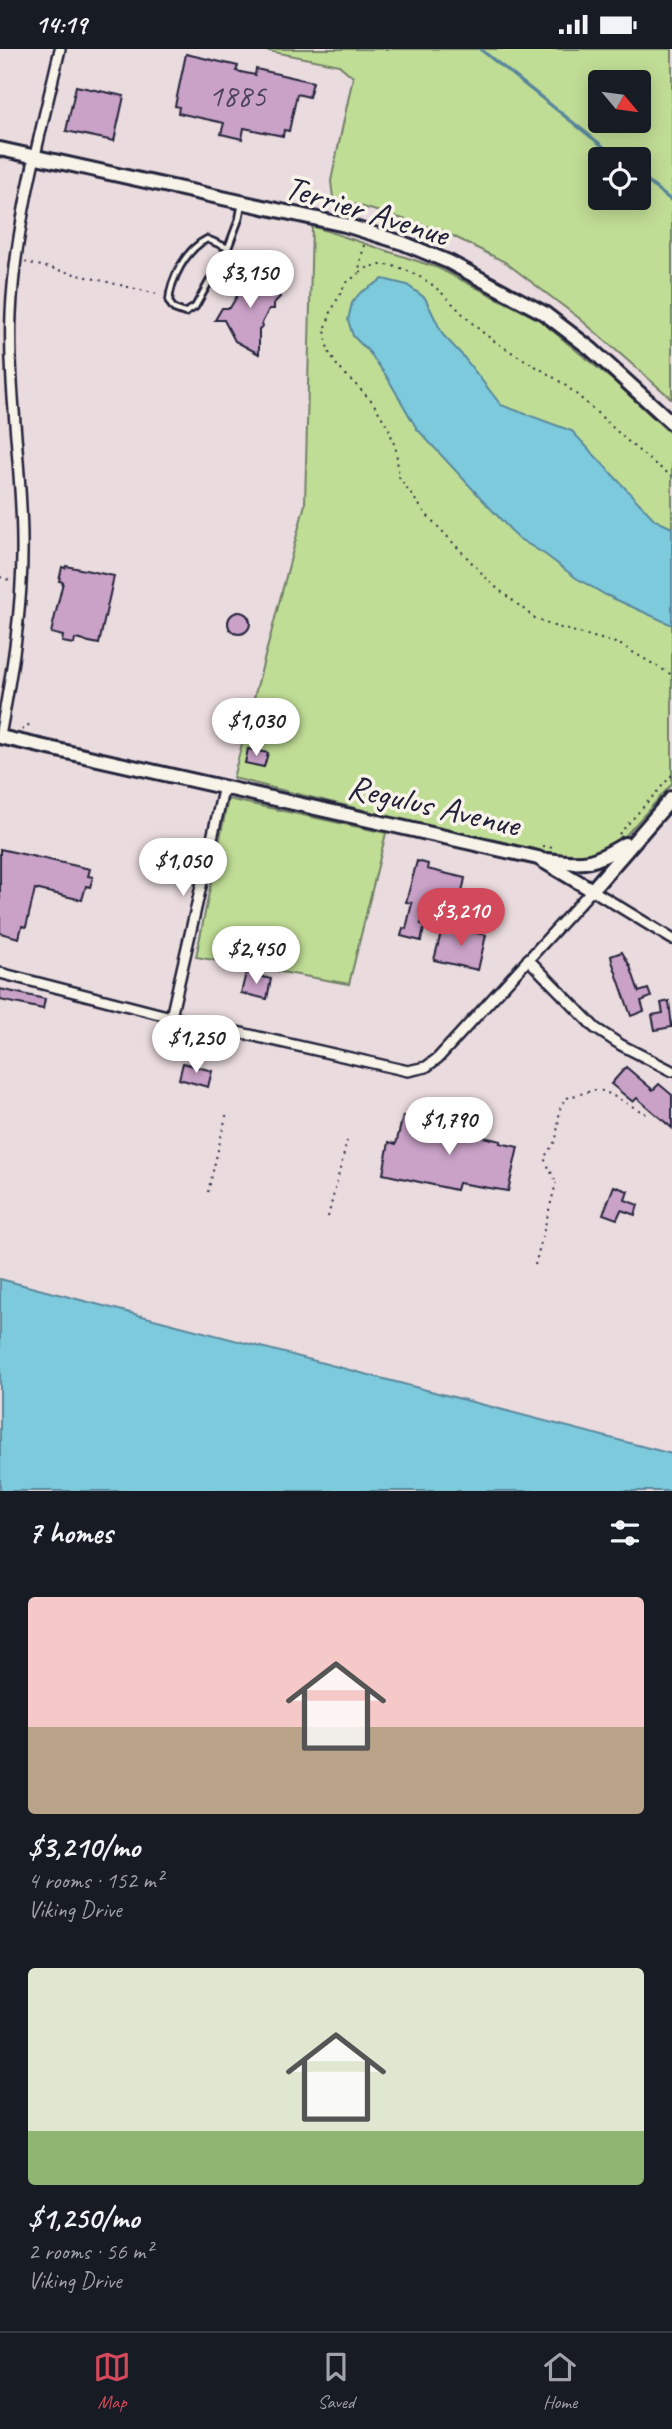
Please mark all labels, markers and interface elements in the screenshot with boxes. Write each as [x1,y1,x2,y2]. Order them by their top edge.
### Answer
text: 14:19 [35,8,87,41]
north arrow [588,70,651,133]
map controls [588,70,651,210]
house number: 1885 [208,75,267,116]
button: locate [588,147,651,210]
street label: Terrier Avenue [280,164,457,257]
pin: $3,150 [193,251,307,310]
text: $3,150 [222,258,278,287]
pin: $1,030 [199,699,313,758]
text: $1,030 [228,706,284,735]
street label: Regulus Avenue [344,764,527,848]
pin: $1,050 [126,839,240,898]
text: $1,050 [155,846,211,875]
pin: $3,210 [404,888,518,948]
text: $3,210 [433,896,489,925]
pin: $2,450 [199,927,313,986]
text: $2,450 [228,934,284,963]
pin: $1,250 [139,1016,253,1075]
text: $1,250 [168,1023,224,1052]
pin: $1,790 [392,1097,506,1157]
text: $1,790 [421,1105,477,1134]
text: 7 homes [28,1514,113,1552]
icon: filters [606,1514,644,1552]
icon: home [273,1643,399,1769]
text: $3,210/mo [28,1828,140,1866]
text: 4 rooms · 152 m² [28,1866,163,1895]
text: Viking Drive [28,1895,122,1924]
icon: home [273,2014,399,2140]
text: $1,250/mo [28,2199,139,2237]
text: 2 rooms · 56 m² [28,2237,152,2266]
text: Viking Drive [28,2266,122,2295]
tab: Map [93,2348,131,2414]
tab: Saved [317,2348,355,2414]
tab: Home [541,2348,579,2414]

